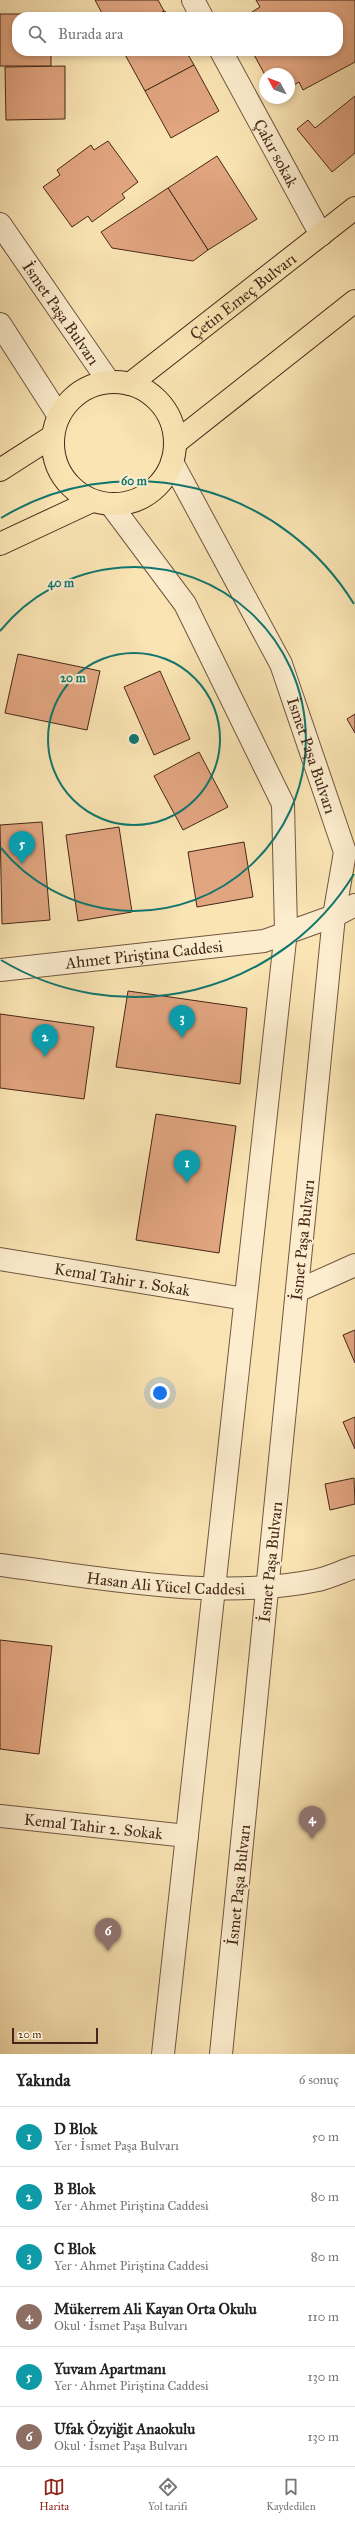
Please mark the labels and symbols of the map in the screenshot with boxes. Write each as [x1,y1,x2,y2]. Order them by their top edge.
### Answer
north arrow [259,68,295,104]
street label: Çakır sokak [250,116,302,191]
street label: Çetin Emeç Bulvarı [186,249,300,344]
street label: İsmet Paşa Bulvarı [19,257,104,369]
text: 60 m [121,474,148,488]
text: 40 m [48,576,75,591]
text: 20 m [60,671,87,685]
street label: İsmet Paşa Bulvarı [283,695,340,817]
centre of rings [127,732,141,746]
pin: 5 [9,831,35,864]
street label: Ahmet Piriştina Caddesi [63,937,224,973]
pin: 3 [169,1005,195,1038]
pin: 2 [32,1024,58,1057]
pin: 1 [174,1150,200,1183]
street label: İsmet Paşa Bulvarı [286,1178,318,1301]
street label: Kemal Tahir 1. Sokak [53,1259,192,1300]
your location [150,1383,170,1403]
street label: İsmet Paşa Bulvarı [254,1500,286,1623]
street label: Hasan Ali Yücel Caddesi [85,1568,246,1598]
pin: 4 [299,1806,325,1839]
street label: Kemal Tahir 2. Sokak [23,1810,164,1843]
street label: İsmet Paşa Bulvarı [222,1823,254,1946]
pin: 6 [95,1918,121,1951]
scale bar [12,2026,98,2045]

